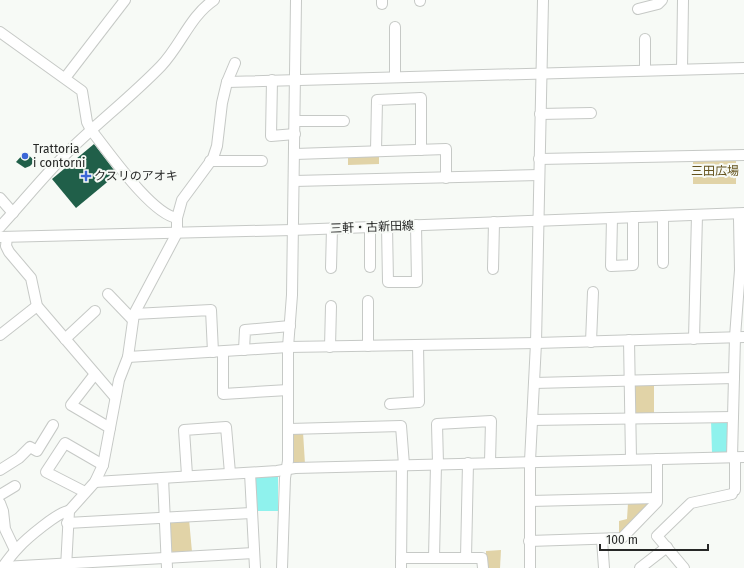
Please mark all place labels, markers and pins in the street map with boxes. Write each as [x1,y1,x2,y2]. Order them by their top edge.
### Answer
place label: Trattoria i contorni [33,142,85,170]
marker: Trattoria i contorni [20,151,30,161]
place label: クスリのアオキ [94,169,178,183]
marker: クスリのアオキ [81,171,91,181]

